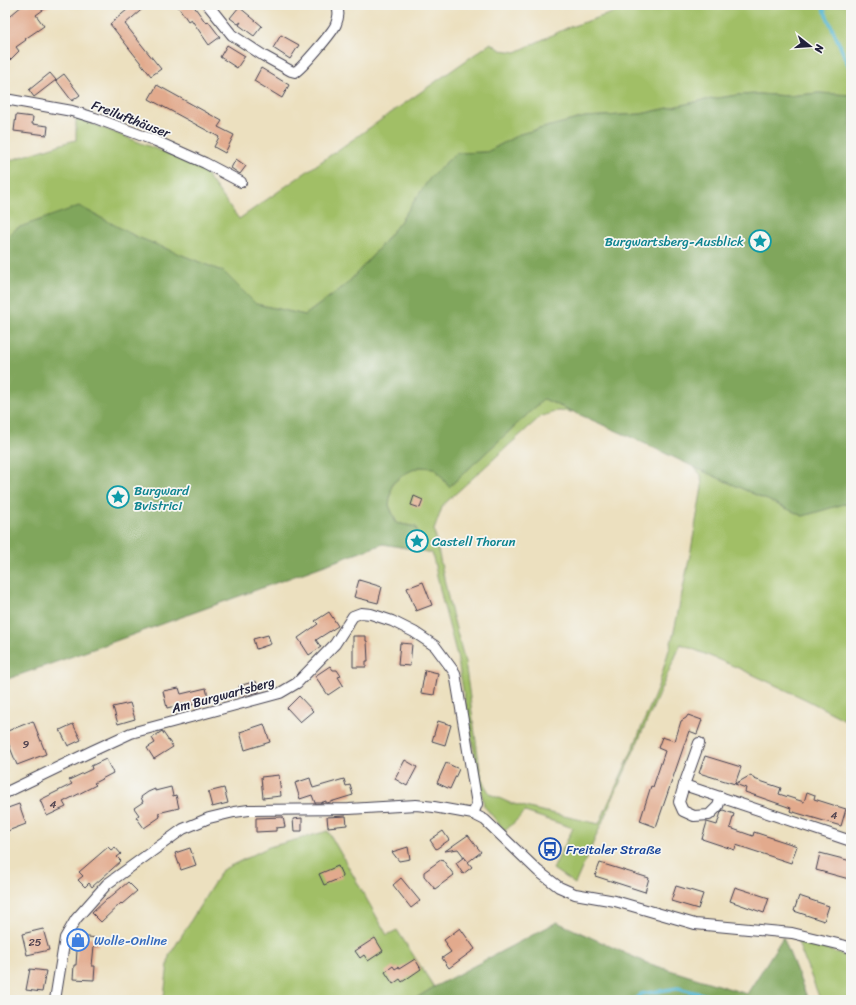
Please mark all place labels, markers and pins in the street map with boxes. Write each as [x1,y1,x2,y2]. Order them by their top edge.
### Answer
place icon: Burgwartsberg-Ausblick [747,228,773,254]
place label: Burgwartsberg-Ausblick [605,230,744,253]
place label: Burgward Bvistrici [134,479,190,517]
place icon: Burgward Bvistrici [105,484,131,510]
place icon: Castell Thorun [404,528,430,554]
place label: Castell Thorun [432,530,516,553]
bus stop icon: Freitaler Straße [537,836,563,862]
place label: Freitaler Straße [566,838,661,861]
shop icon: Wolle-Online [65,927,91,953]
place label: Wolle-Online [94,929,168,952]

